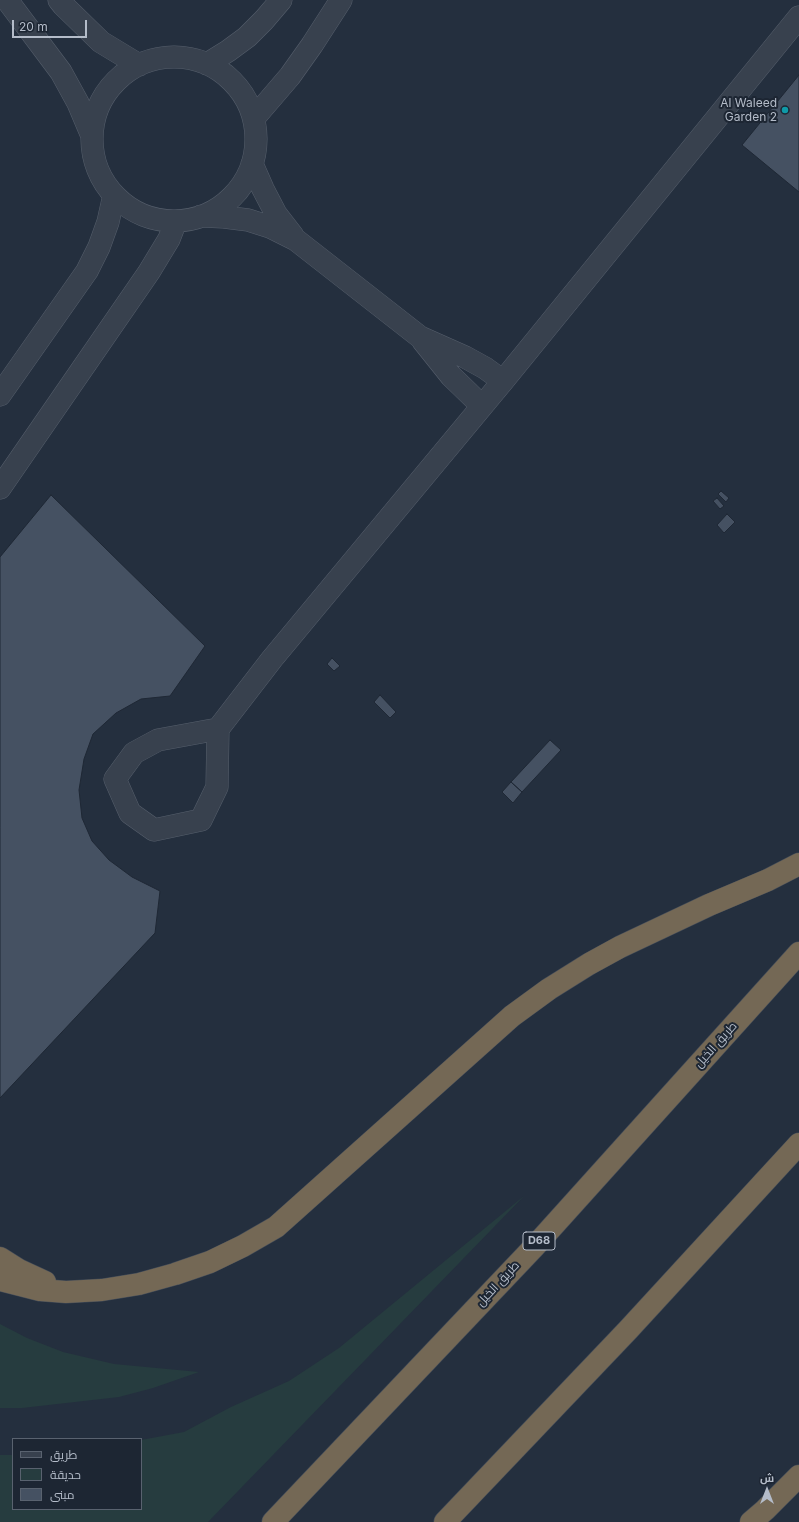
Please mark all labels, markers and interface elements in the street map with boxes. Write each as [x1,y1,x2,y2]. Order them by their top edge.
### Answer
scale bar [14,12,89,38]
text: 20 m [19,19,48,34]
place label: Al Waleed Garden 2 [720,96,777,124]
marker: Al Waleed Garden 2 [780,105,790,115]
street label: طريق الخيل [692,1019,740,1071]
road number: D68 [523,1232,555,1250]
street label: طريق الخيل [473,1258,523,1310]
legend [12,1438,142,1510]
text: طريق [50,1447,77,1462]
text: حديقة [50,1467,81,1482]
north arrow [747,1470,787,1510]
text: ش [760,1471,774,1485]
text: مبنى [50,1487,75,1502]

